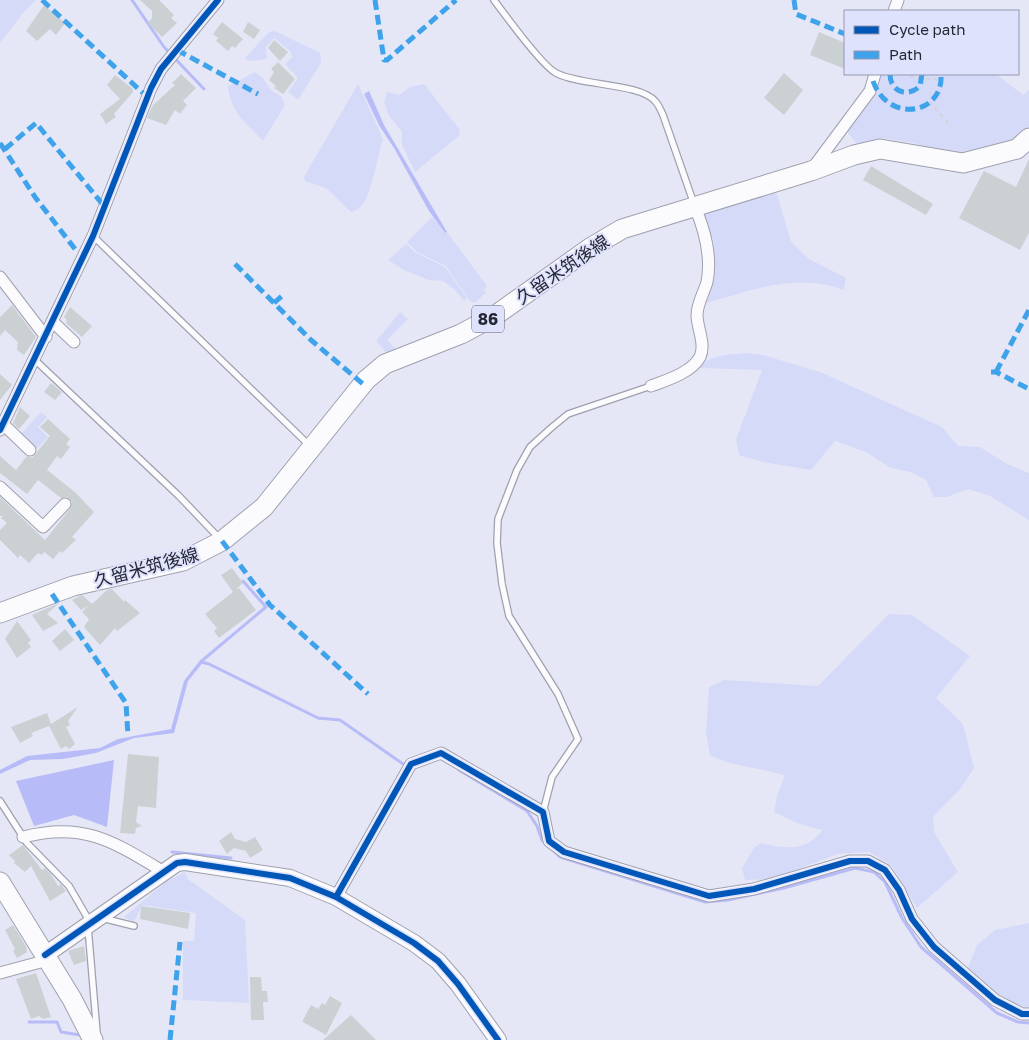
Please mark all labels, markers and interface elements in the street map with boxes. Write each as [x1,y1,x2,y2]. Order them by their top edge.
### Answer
legend [844,10,1019,75]
text: Cycle path [889,20,965,38]
text: Path [889,45,922,63]
street label: 久留米筑後線 [511,230,613,308]
road number: 86 [472,306,504,332]
street label: 久留米筑後線 [91,542,201,592]

